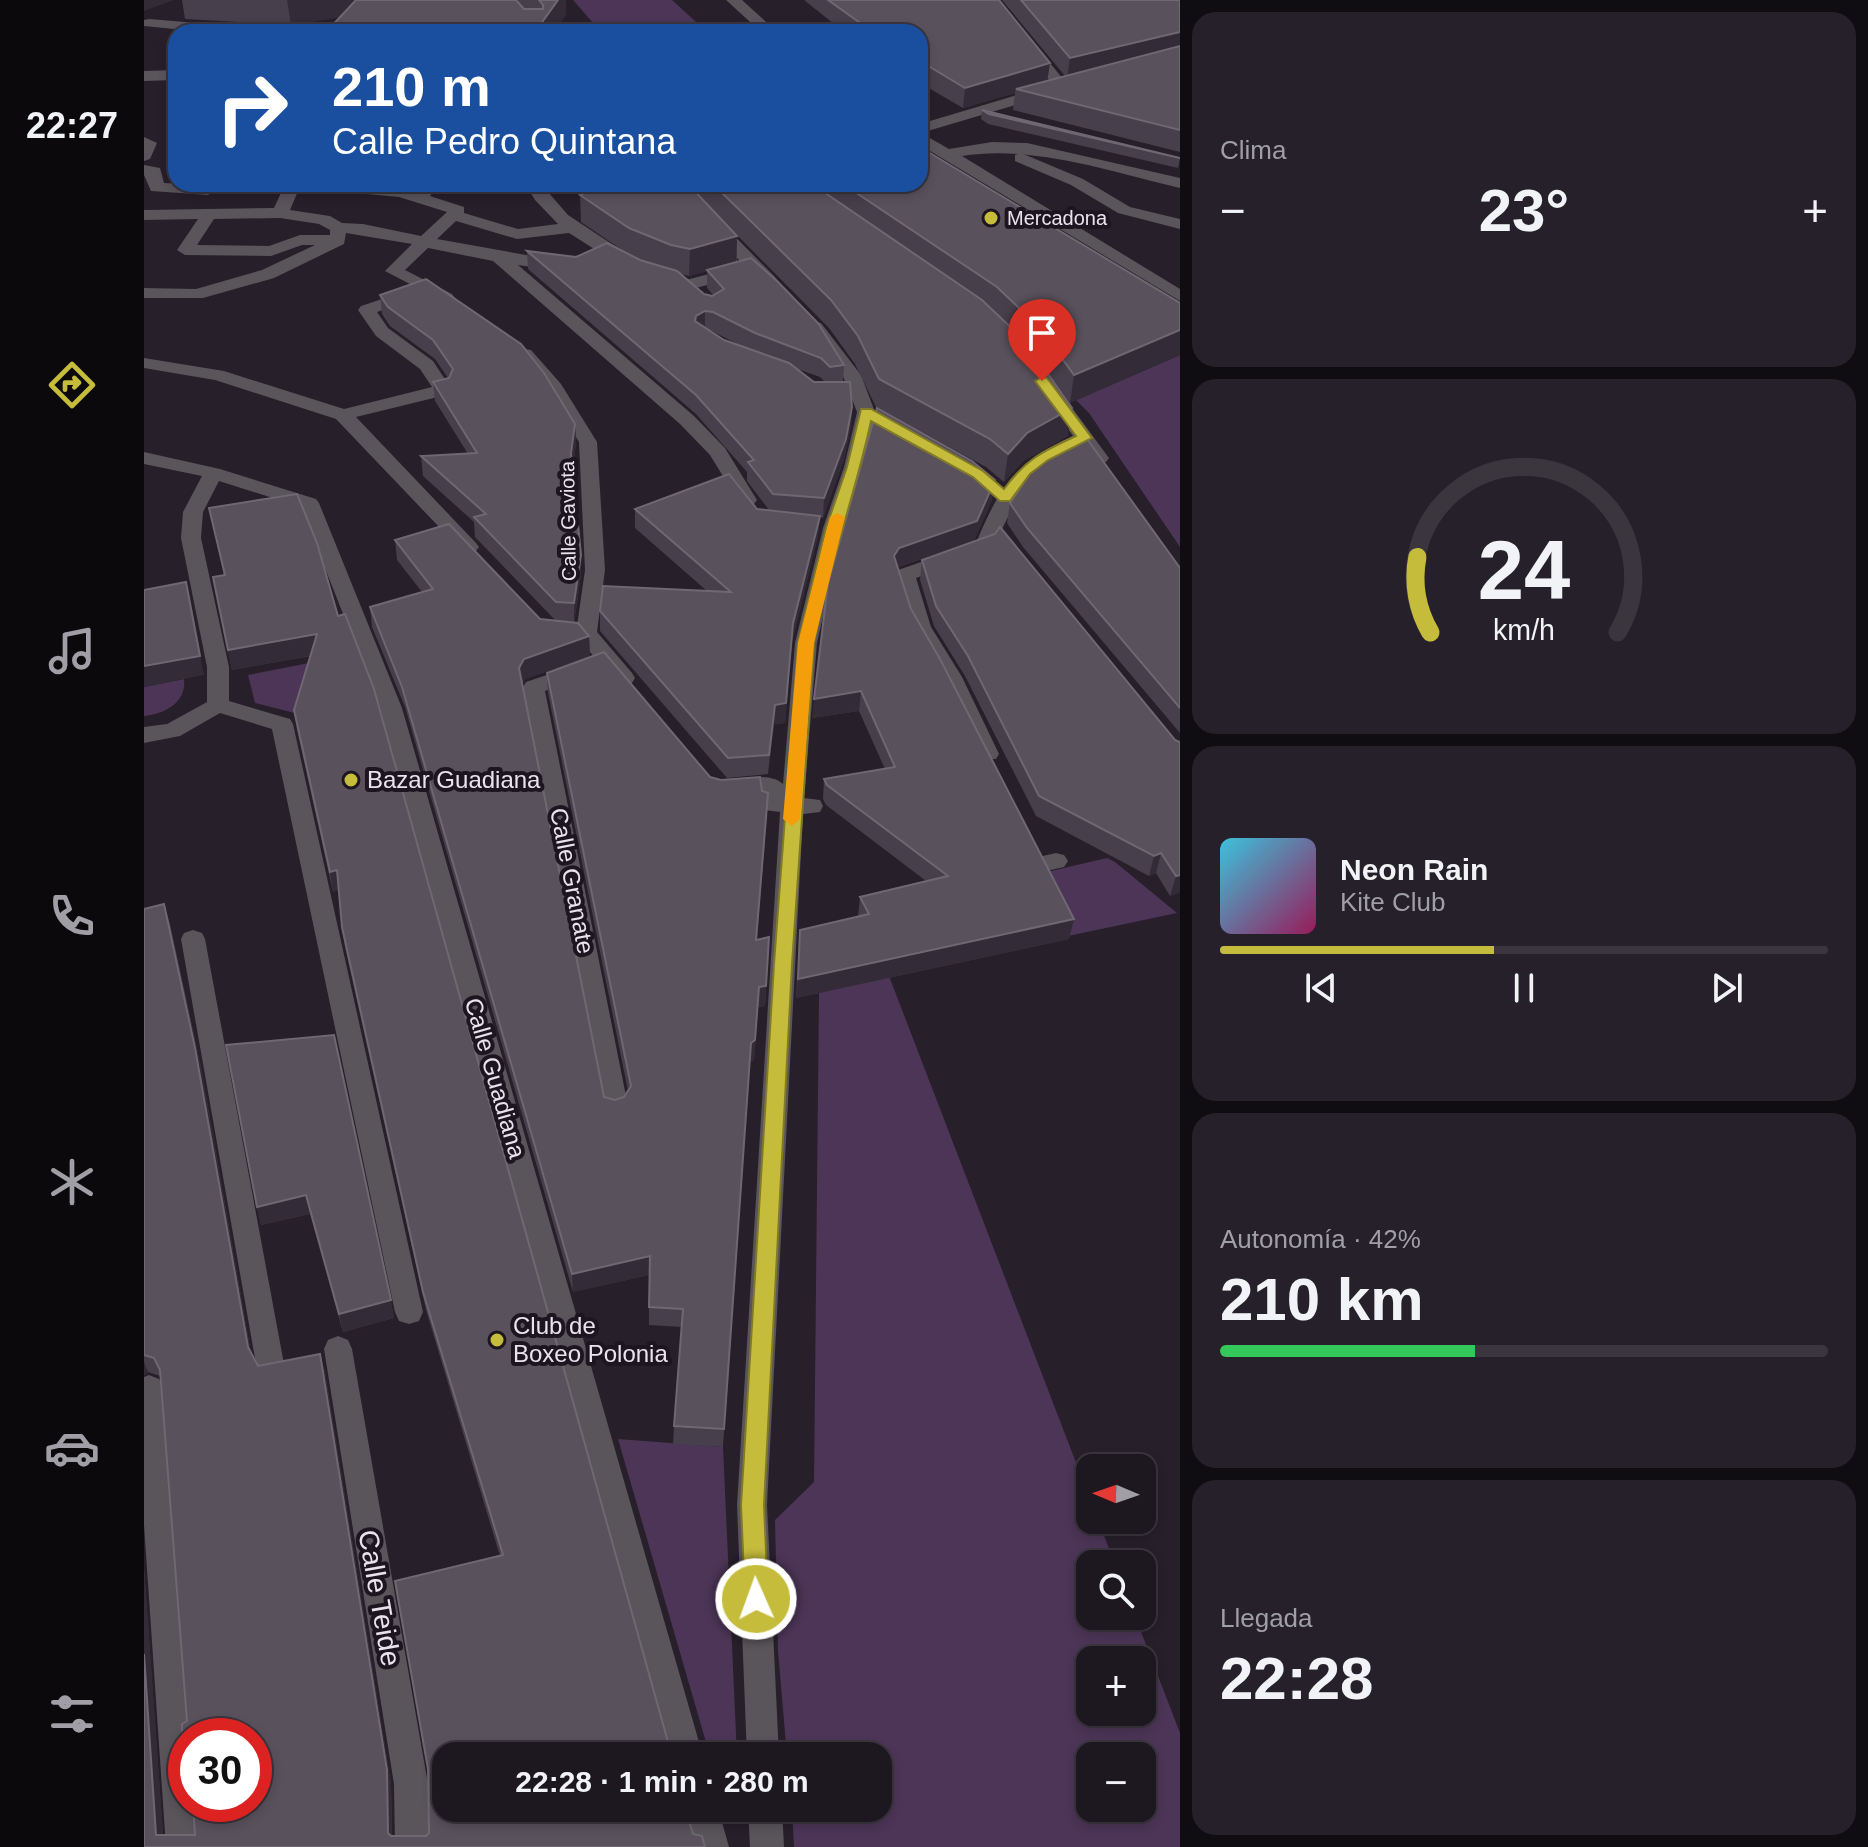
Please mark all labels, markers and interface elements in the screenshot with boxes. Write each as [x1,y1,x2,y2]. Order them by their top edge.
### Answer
text: 210 m [332,55,491,118]
icon: right [200,56,304,160]
text: 22:27 [26,105,118,146]
text: Calle Pedro Quintana [332,121,676,162]
text: Clima [1220,135,1286,165]
text: 23° [1479,177,1569,244]
text: − [1220,186,1246,235]
text: + [1802,186,1828,235]
place label: Mercadona [1007,207,1108,229]
marker: Mercadona [982,209,1000,227]
pin [1008,299,1076,381]
icon: arrive [1020,311,1064,355]
icon: directions [44,357,100,413]
street label: Calle Gaviota [556,460,580,581]
text: 24 [1478,523,1570,616]
text: km/h [1493,614,1555,646]
icon: music [44,623,100,679]
place label: Bazar Guadiana [367,766,541,793]
marker: Bazar Guadiana [342,771,360,789]
street label: Calle Granate [545,806,600,956]
text: Neon Rain [1340,853,1488,886]
text: Kite Club [1340,887,1446,917]
icon: phone [44,888,100,944]
icon: previous [1299,966,1343,1010]
icon: pause [1502,966,1546,1010]
icon: next [1705,966,1749,1010]
street label: Calle Guadiana [460,995,531,1162]
icon: climate [44,1154,100,1210]
text: Autonomía · 42% [1220,1224,1421,1254]
text: 210 km [1220,1266,1424,1333]
place label: Club de Boxeo Polonia [513,1312,668,1367]
marker: Club de Boxeo Polonia [488,1331,506,1349]
icon: car [44,1420,100,1476]
north arrow [1076,1454,1156,1534]
map controls [1076,1454,1156,1822]
street label: Calle Teide [352,1527,407,1669]
button: search [1076,1550,1156,1630]
position arrow [714,1557,798,1641]
text: Llegada [1220,1603,1313,1633]
text: 22:28 [1220,1645,1373,1712]
button: + [1076,1646,1156,1726]
icon: filters [44,1686,100,1742]
speed limit sign: 30 [168,1718,272,1822]
button: − [1076,1742,1156,1822]
text: 22:28 · 1 min · 280 m [515,1765,809,1798]

